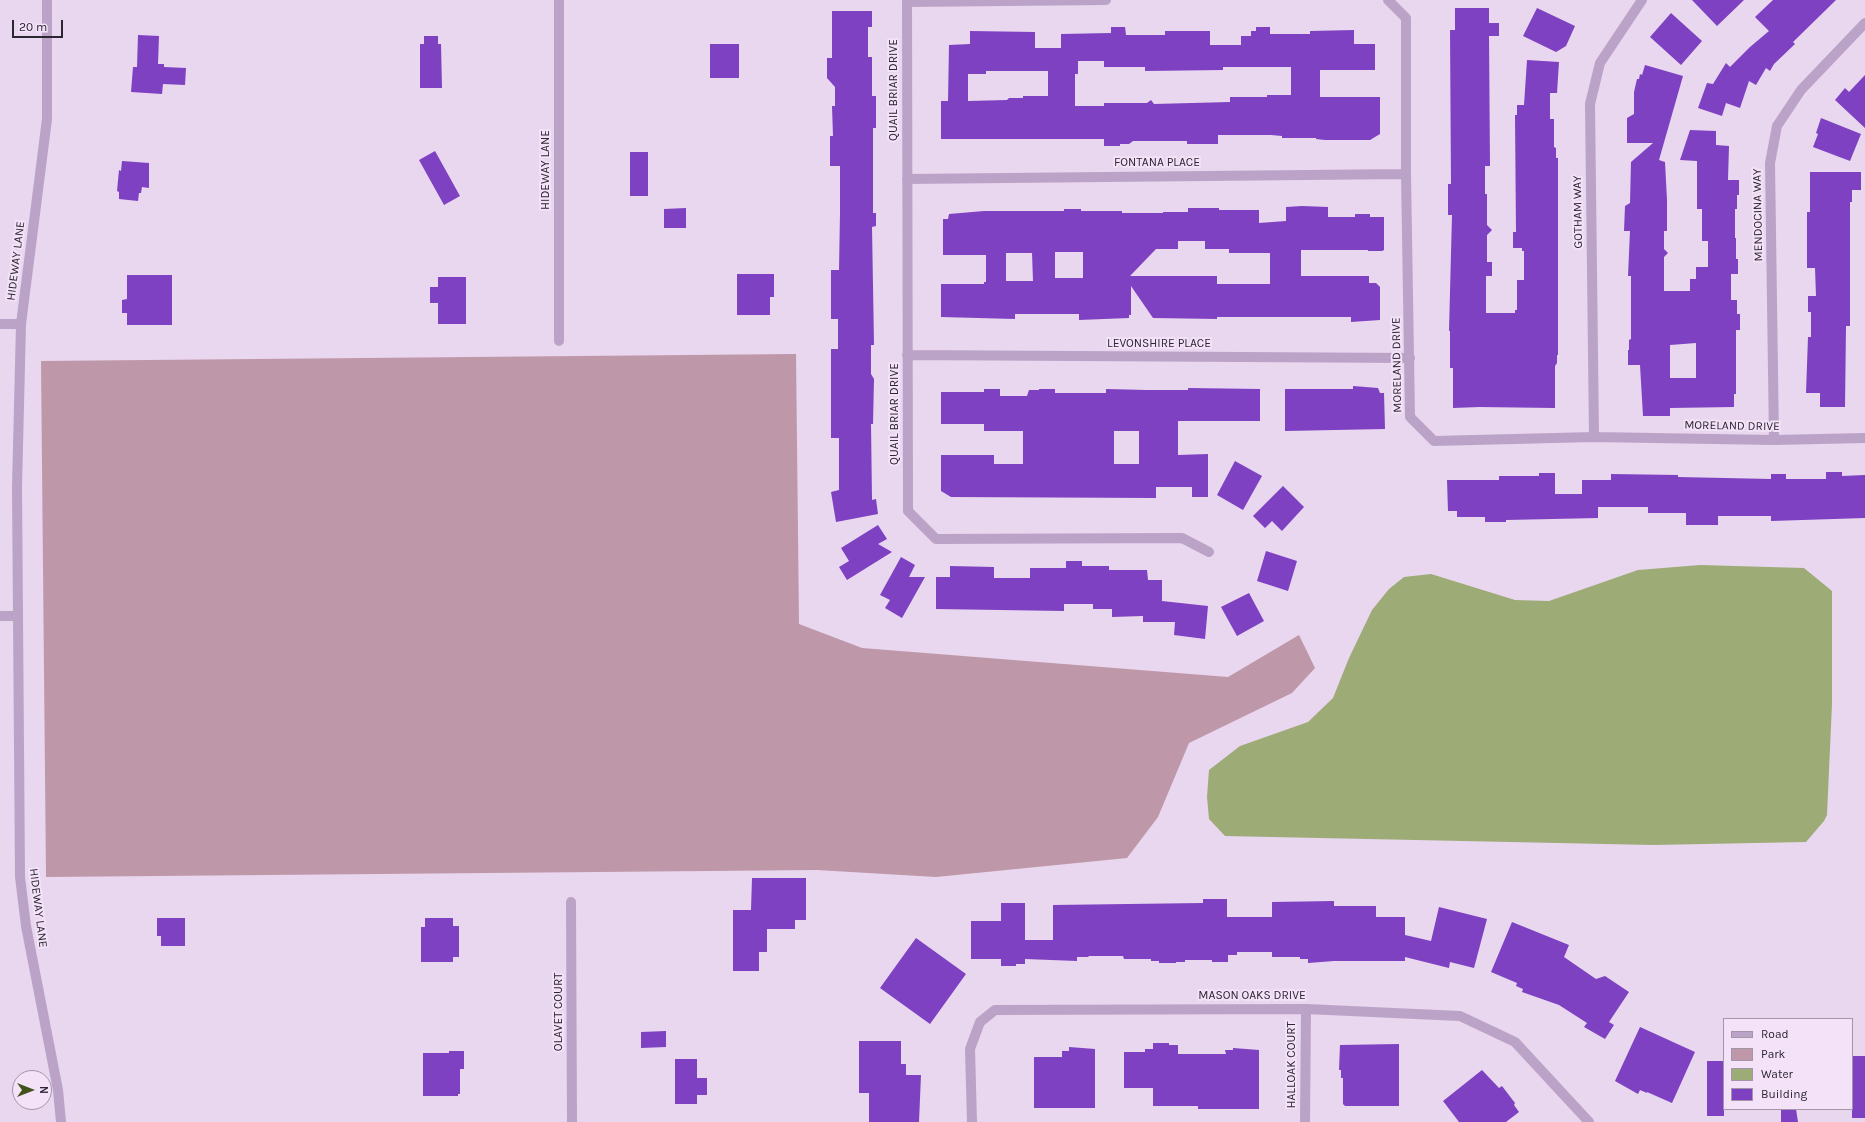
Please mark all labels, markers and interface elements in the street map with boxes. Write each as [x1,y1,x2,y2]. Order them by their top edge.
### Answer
scale bar [14,12,65,38]
text: 20 m [19,20,47,34]
street label: QUAIL BRIAR DRIVE [887,39,901,141]
street label: HIDEWAY LANE [539,130,553,210]
street label: FONTANA PLACE [1114,156,1200,170]
street label: MENDOCINA WAY [1750,168,1766,262]
street label: GOTHAM WAY [1570,175,1586,249]
street label: HIDEWAY LANE [4,220,28,302]
street label: MORELAND DRIVE [1389,317,1405,413]
street label: LEVONSHIRE PLACE [1107,337,1211,351]
street label: QUAIL BRIAR DRIVE [888,363,902,465]
street label: MORELAND DRIVE [1684,418,1780,434]
street label: HIDEWAY LANE [26,867,50,949]
street label: OLAVET COURT [552,973,566,1051]
street label: MASON OAKS DRIVE [1198,989,1306,1003]
legend [1723,1018,1853,1110]
street label: HALLOAK COURT [1285,1021,1299,1109]
text: Road [1761,1027,1789,1041]
text: Park [1761,1047,1785,1061]
text: Water [1761,1067,1793,1081]
north arrow [12,1070,52,1110]
text: N [37,1086,50,1094]
text: Building [1761,1087,1807,1101]

